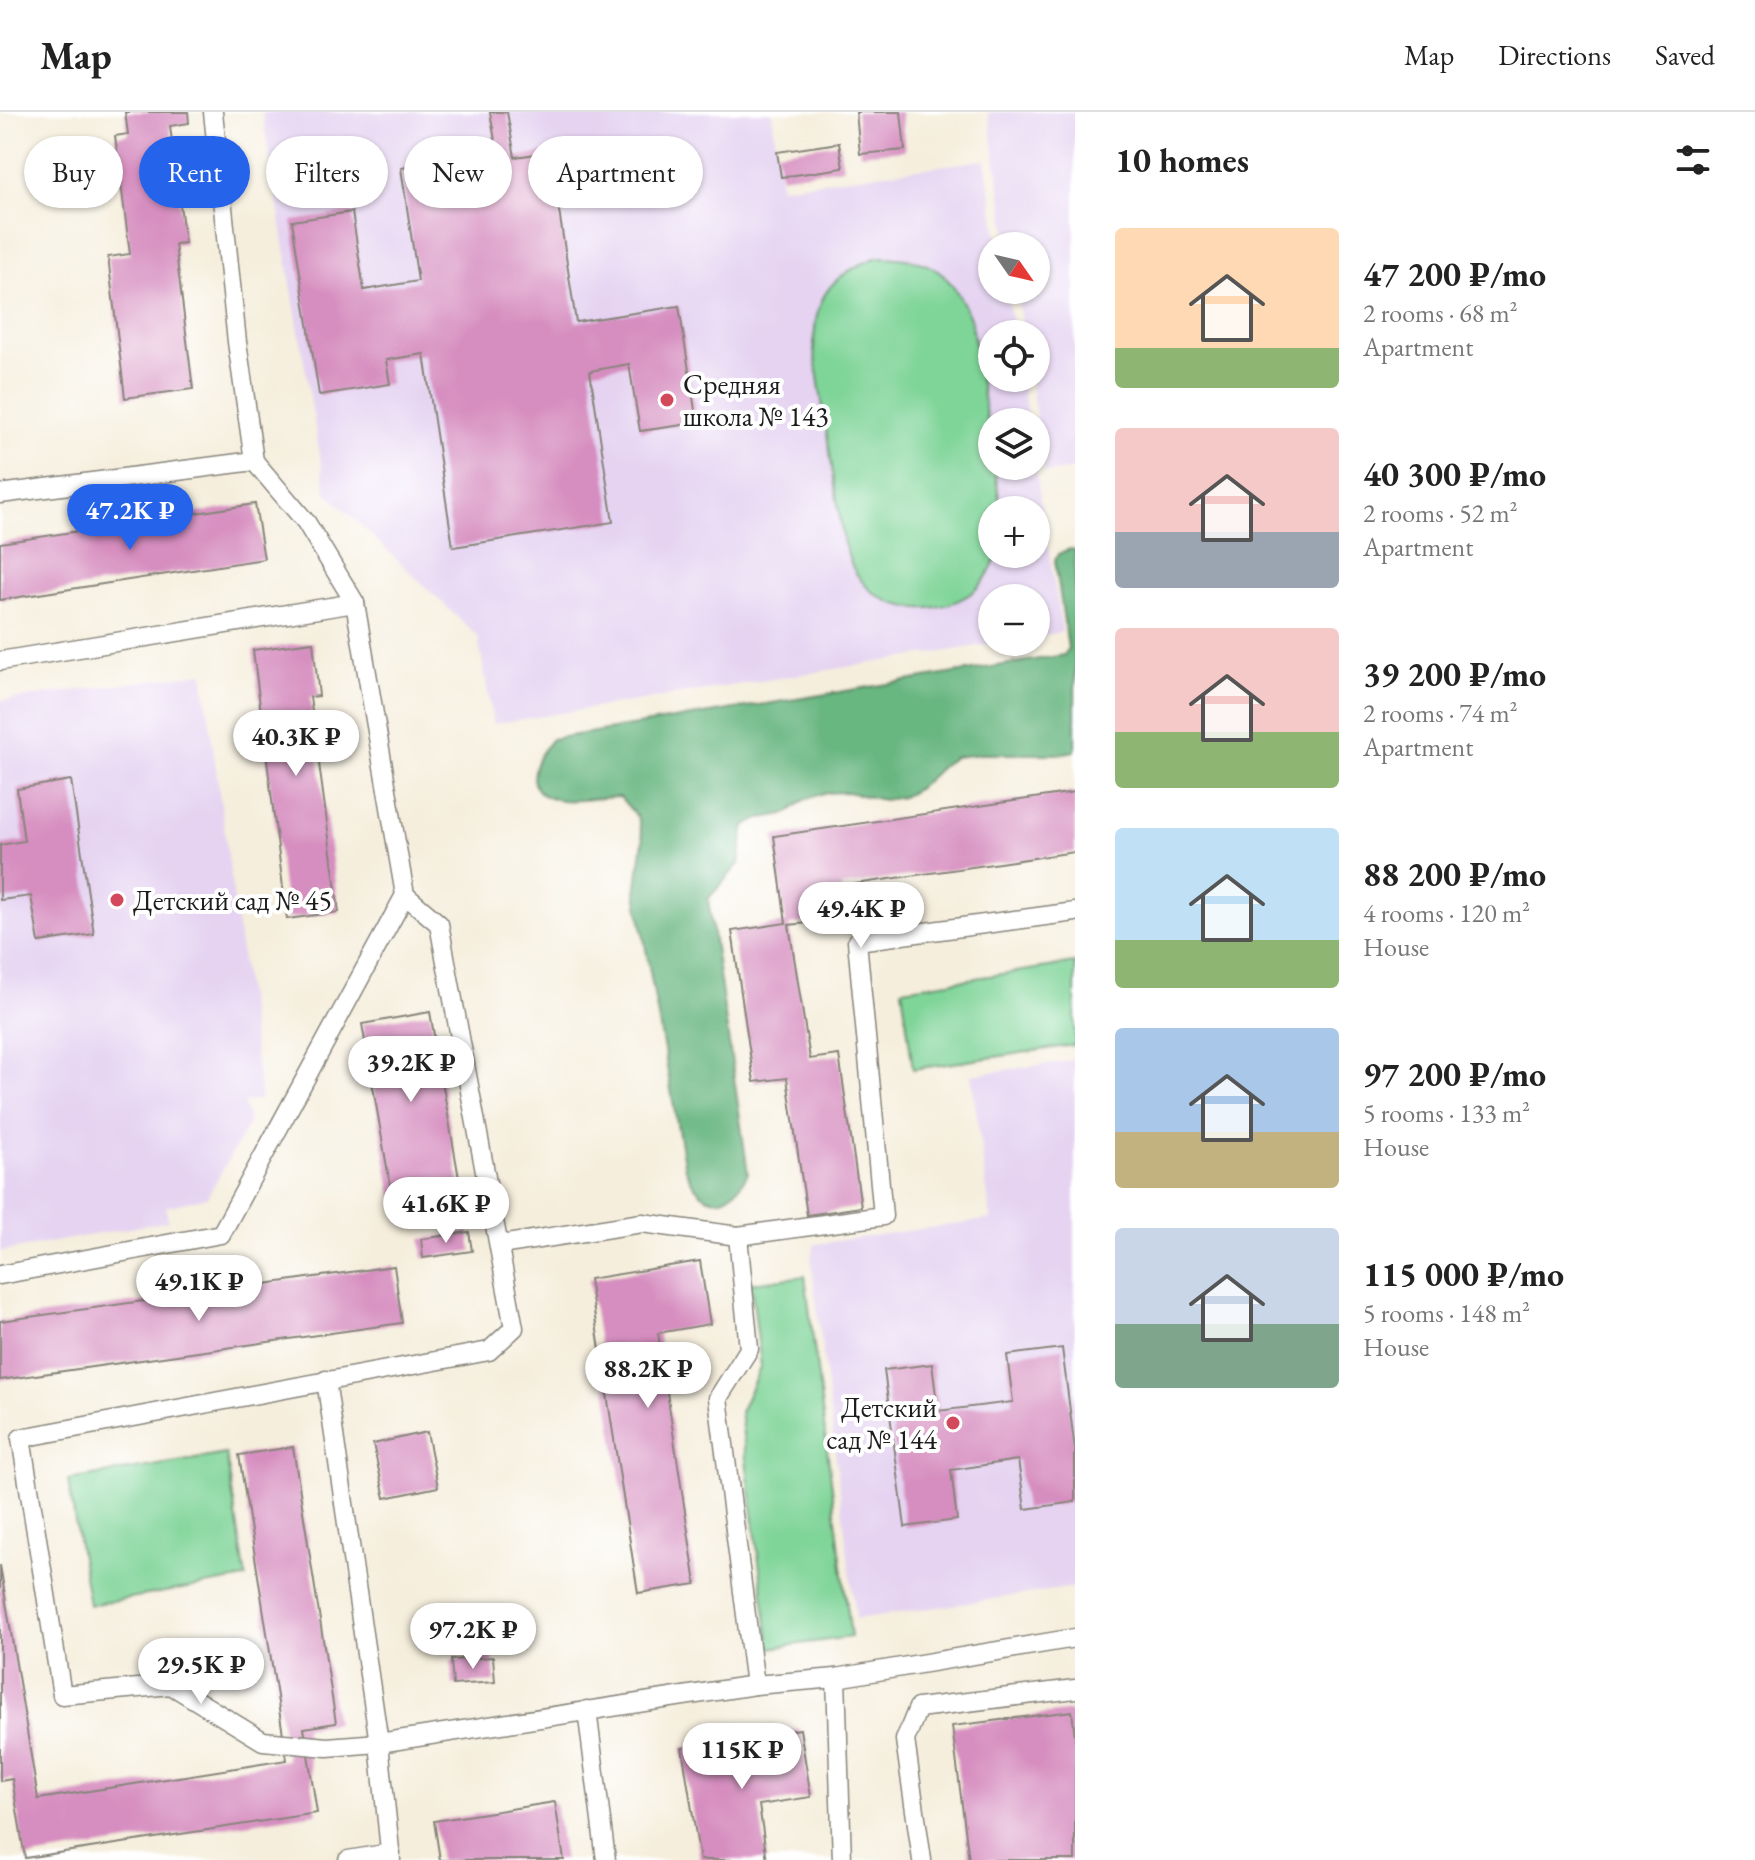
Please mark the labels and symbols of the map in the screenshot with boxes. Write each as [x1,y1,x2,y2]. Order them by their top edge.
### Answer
north arrow [978,232,1050,304]
place label: Средняя школа № 143 [683,366,829,434]
marker: Средняя школа № 143 [658,391,676,409]
pin: 47.2K ₽ [56,484,204,552]
pin: 40.3K ₽ [222,710,370,778]
place label: Детский сад № 45 [133,882,332,918]
pin: 49.4K ₽ [787,882,935,950]
marker: Детский сад № 45 [108,891,126,909]
pin: 39.2K ₽ [337,1036,485,1104]
pin: 41.6K ₽ [372,1177,520,1245]
pin: 49.1K ₽ [125,1255,273,1323]
pin: 88.2K ₽ [574,1342,722,1410]
place label: Детский сад № 144 [826,1389,938,1457]
marker: Детский сад № 144 [944,1414,962,1432]
pin: 97.2K ₽ [399,1603,547,1671]
pin: 29.5K ₽ [127,1638,275,1706]
pin: 115K ₽ [677,1723,807,1791]

